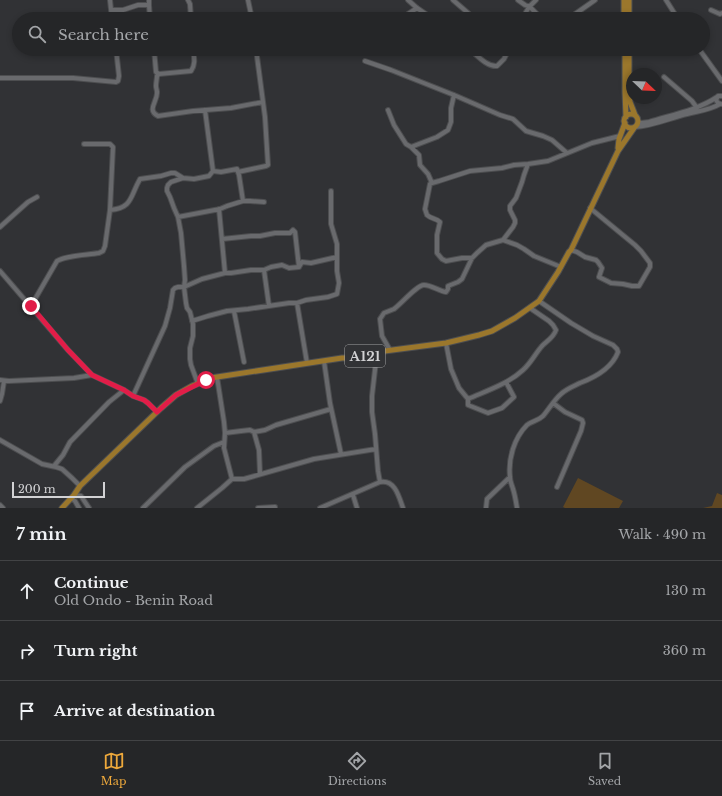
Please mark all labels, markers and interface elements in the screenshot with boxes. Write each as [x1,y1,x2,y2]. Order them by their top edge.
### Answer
search box [12,12,710,56]
icon: search [26,23,48,45]
text: Search here [58,25,149,44]
north arrow [626,68,662,104]
route end [22,297,40,315]
road number: A121 [345,345,385,367]
route start [197,371,215,389]
scale bar [12,480,105,499]
text: 200 m [18,482,55,496]
text: 7 min [16,524,67,545]
text: Walk · 490 m [619,526,706,543]
text: Continue [54,573,129,592]
icon: ahead [16,580,38,602]
text: 130 m [665,582,706,599]
text: Old Ondo - Benin Road [54,592,213,609]
icon: right [16,640,38,662]
text: Turn right [54,641,137,660]
text: 360 m [663,642,706,659]
icon: arrive [16,700,38,722]
text: Arrive at destination [54,701,215,720]
tab: Map [101,750,126,788]
tab: Directions [328,750,386,788]
tab: Saved [588,750,621,788]

